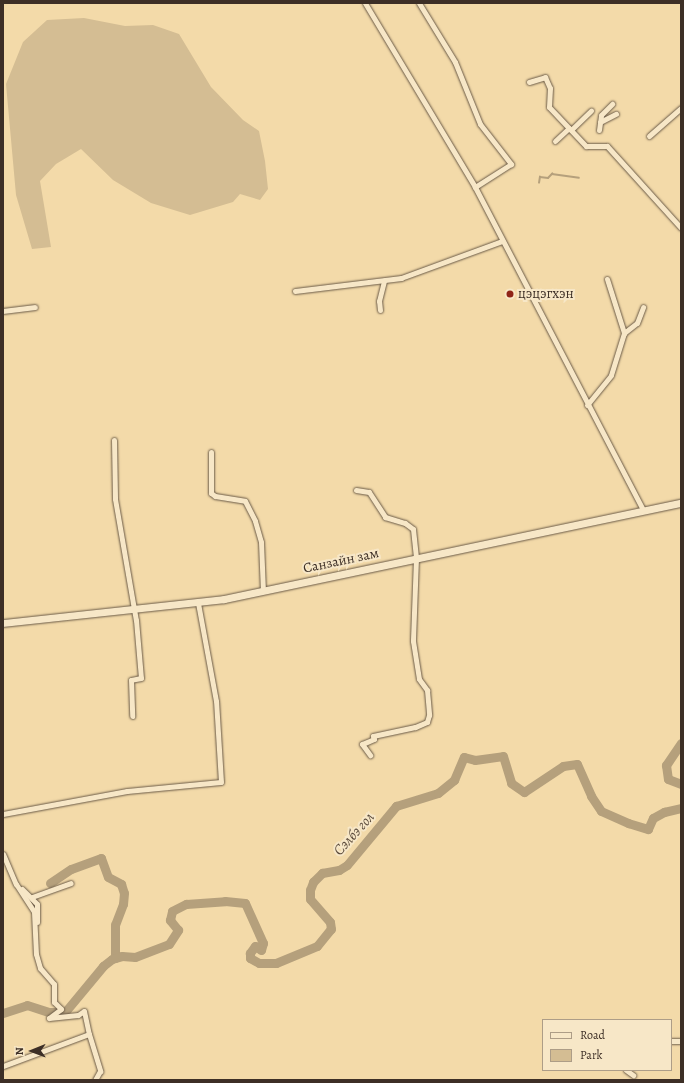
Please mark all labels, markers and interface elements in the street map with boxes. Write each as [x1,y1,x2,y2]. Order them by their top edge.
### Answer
place label: цэцэгхэн [518,286,574,302]
marker: цэцэгхэн [505,289,515,299]
street label: Санзайн зам [302,545,380,577]
water label: Сэлбэ гол [330,809,378,859]
legend [542,1019,672,1071]
text: Road [580,1027,605,1043]
north arrow [12,1031,52,1071]
text: N [12,1047,27,1055]
text: Park [580,1047,603,1063]

